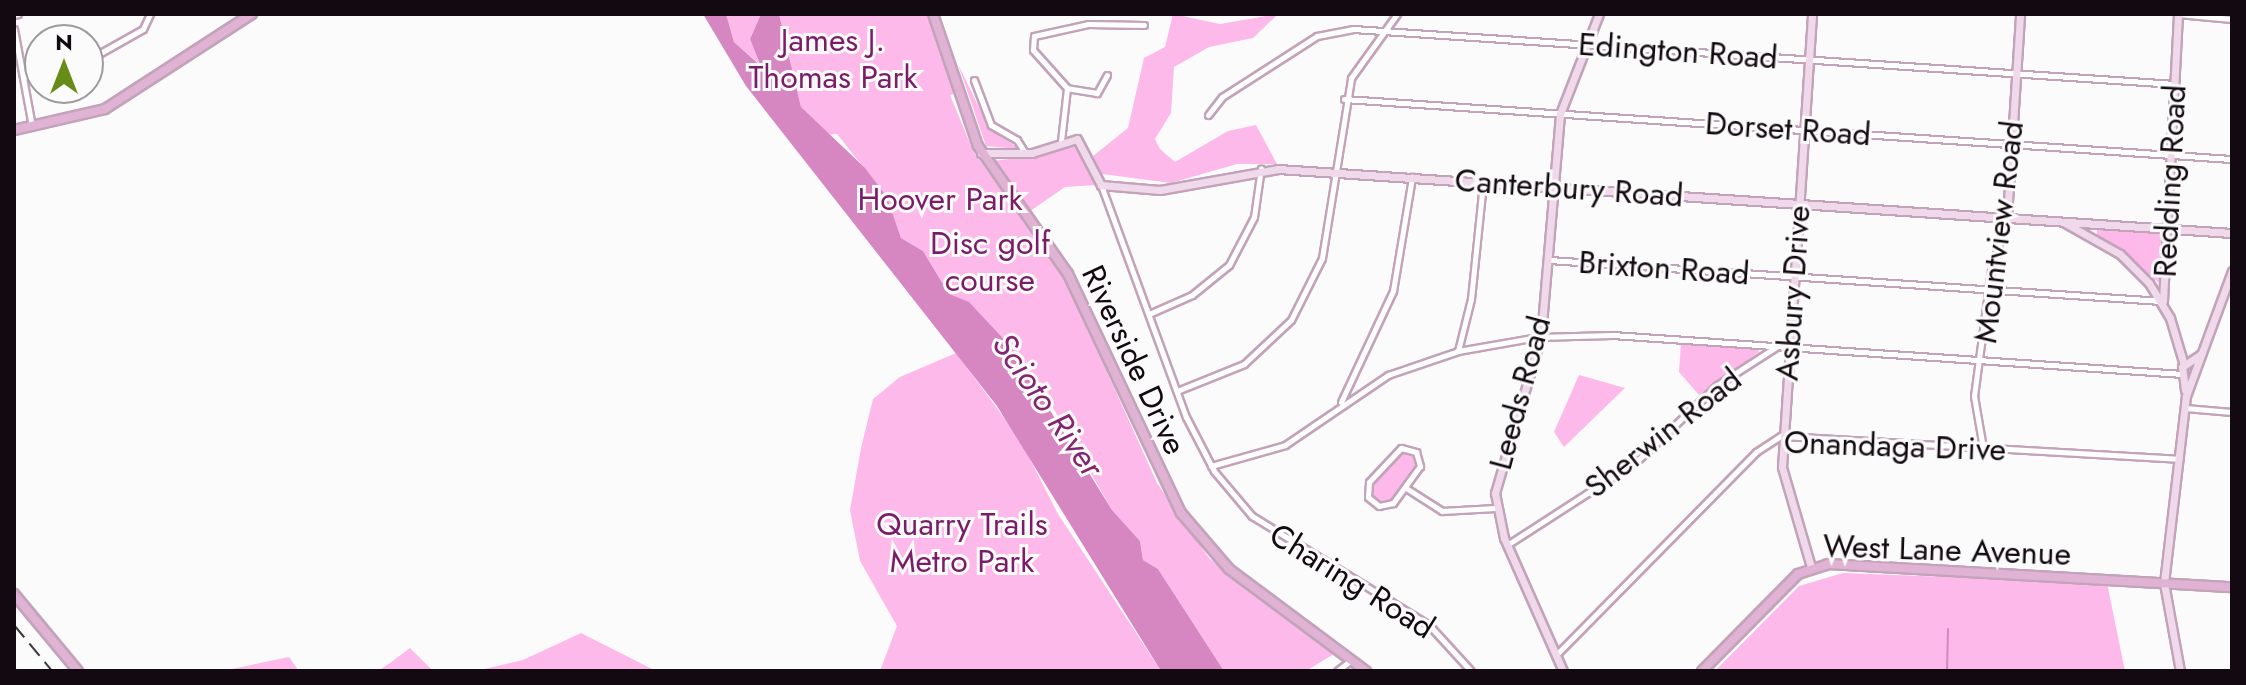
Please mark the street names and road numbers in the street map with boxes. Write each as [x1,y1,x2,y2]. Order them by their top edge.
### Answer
street label: Edington Road [1577,25,1779,77]
street label: Redding Road [2146,84,2194,278]
street label: Dorset Road [1704,104,1872,154]
street label: Mountview Road [1966,119,2032,345]
street label: Canterbury Road [1453,161,1685,215]
street label: Asbury Drive [1768,204,1818,382]
street label: Brixton Road [1577,243,1751,293]
street label: Riverside Drive [1073,259,1195,461]
street label: Leeds Road [1481,312,1559,474]
street label: Sherwin Road [1577,360,1749,506]
street label: Onandaga Drive [1783,423,2007,469]
street label: Charing Road [1263,515,1441,647]
street label: West Lane Avenue [1822,526,2072,574]

